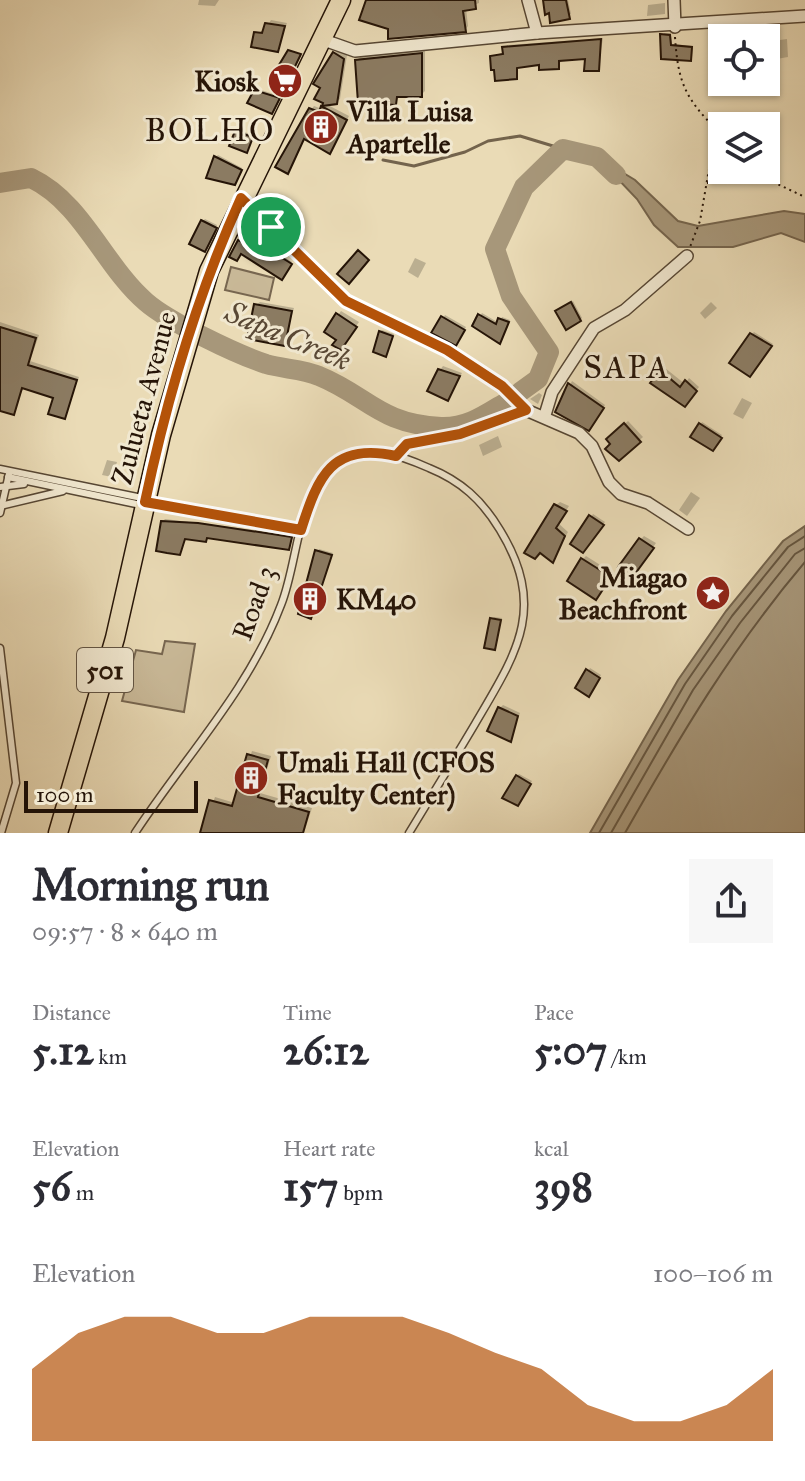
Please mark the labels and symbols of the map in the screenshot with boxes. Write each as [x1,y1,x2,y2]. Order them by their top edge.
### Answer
supermarket icon: Kiosk [266,62,304,100]
place label: Kiosk [194,64,260,99]
place label: Villa Luisa Apartelle [345,94,474,161]
building icon: Villa Luisa Apartelle [302,108,340,146]
district label: BOLHO [145,111,275,150]
pin [237,193,305,261]
water label: Sapa Creek [218,293,356,379]
street label: Zulueta Avenue [104,307,184,489]
district label: SAPA [584,348,671,387]
place label: Miagao Beachfront [559,560,687,627]
street label: Road 3 [224,561,284,645]
place icon: Miagao Beachfront [694,574,732,612]
building icon: KM40 [291,580,329,618]
place label: KM40 [336,582,417,617]
road number: 501 [77,648,133,692]
place label: Umali Hall (CFOS Faculty Center) [277,745,495,812]
building icon: Umali Hall (CFOS Faculty Center) [232,759,270,797]
scale bar [24,777,198,813]

